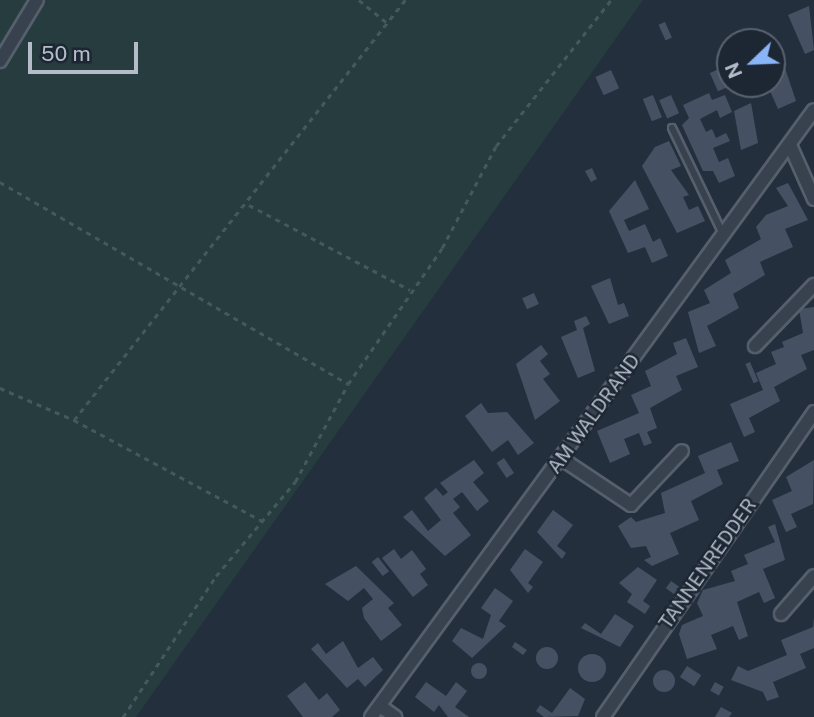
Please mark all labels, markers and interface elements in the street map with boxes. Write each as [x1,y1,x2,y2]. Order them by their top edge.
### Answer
scale bar [32,28,142,72]
north arrow [716,28,786,98]
text: 50 m [41,41,91,66]
text: N [720,59,747,82]
street label: AM WALDRAND [543,350,645,478]
street label: TANNENREDDER [655,494,761,634]

